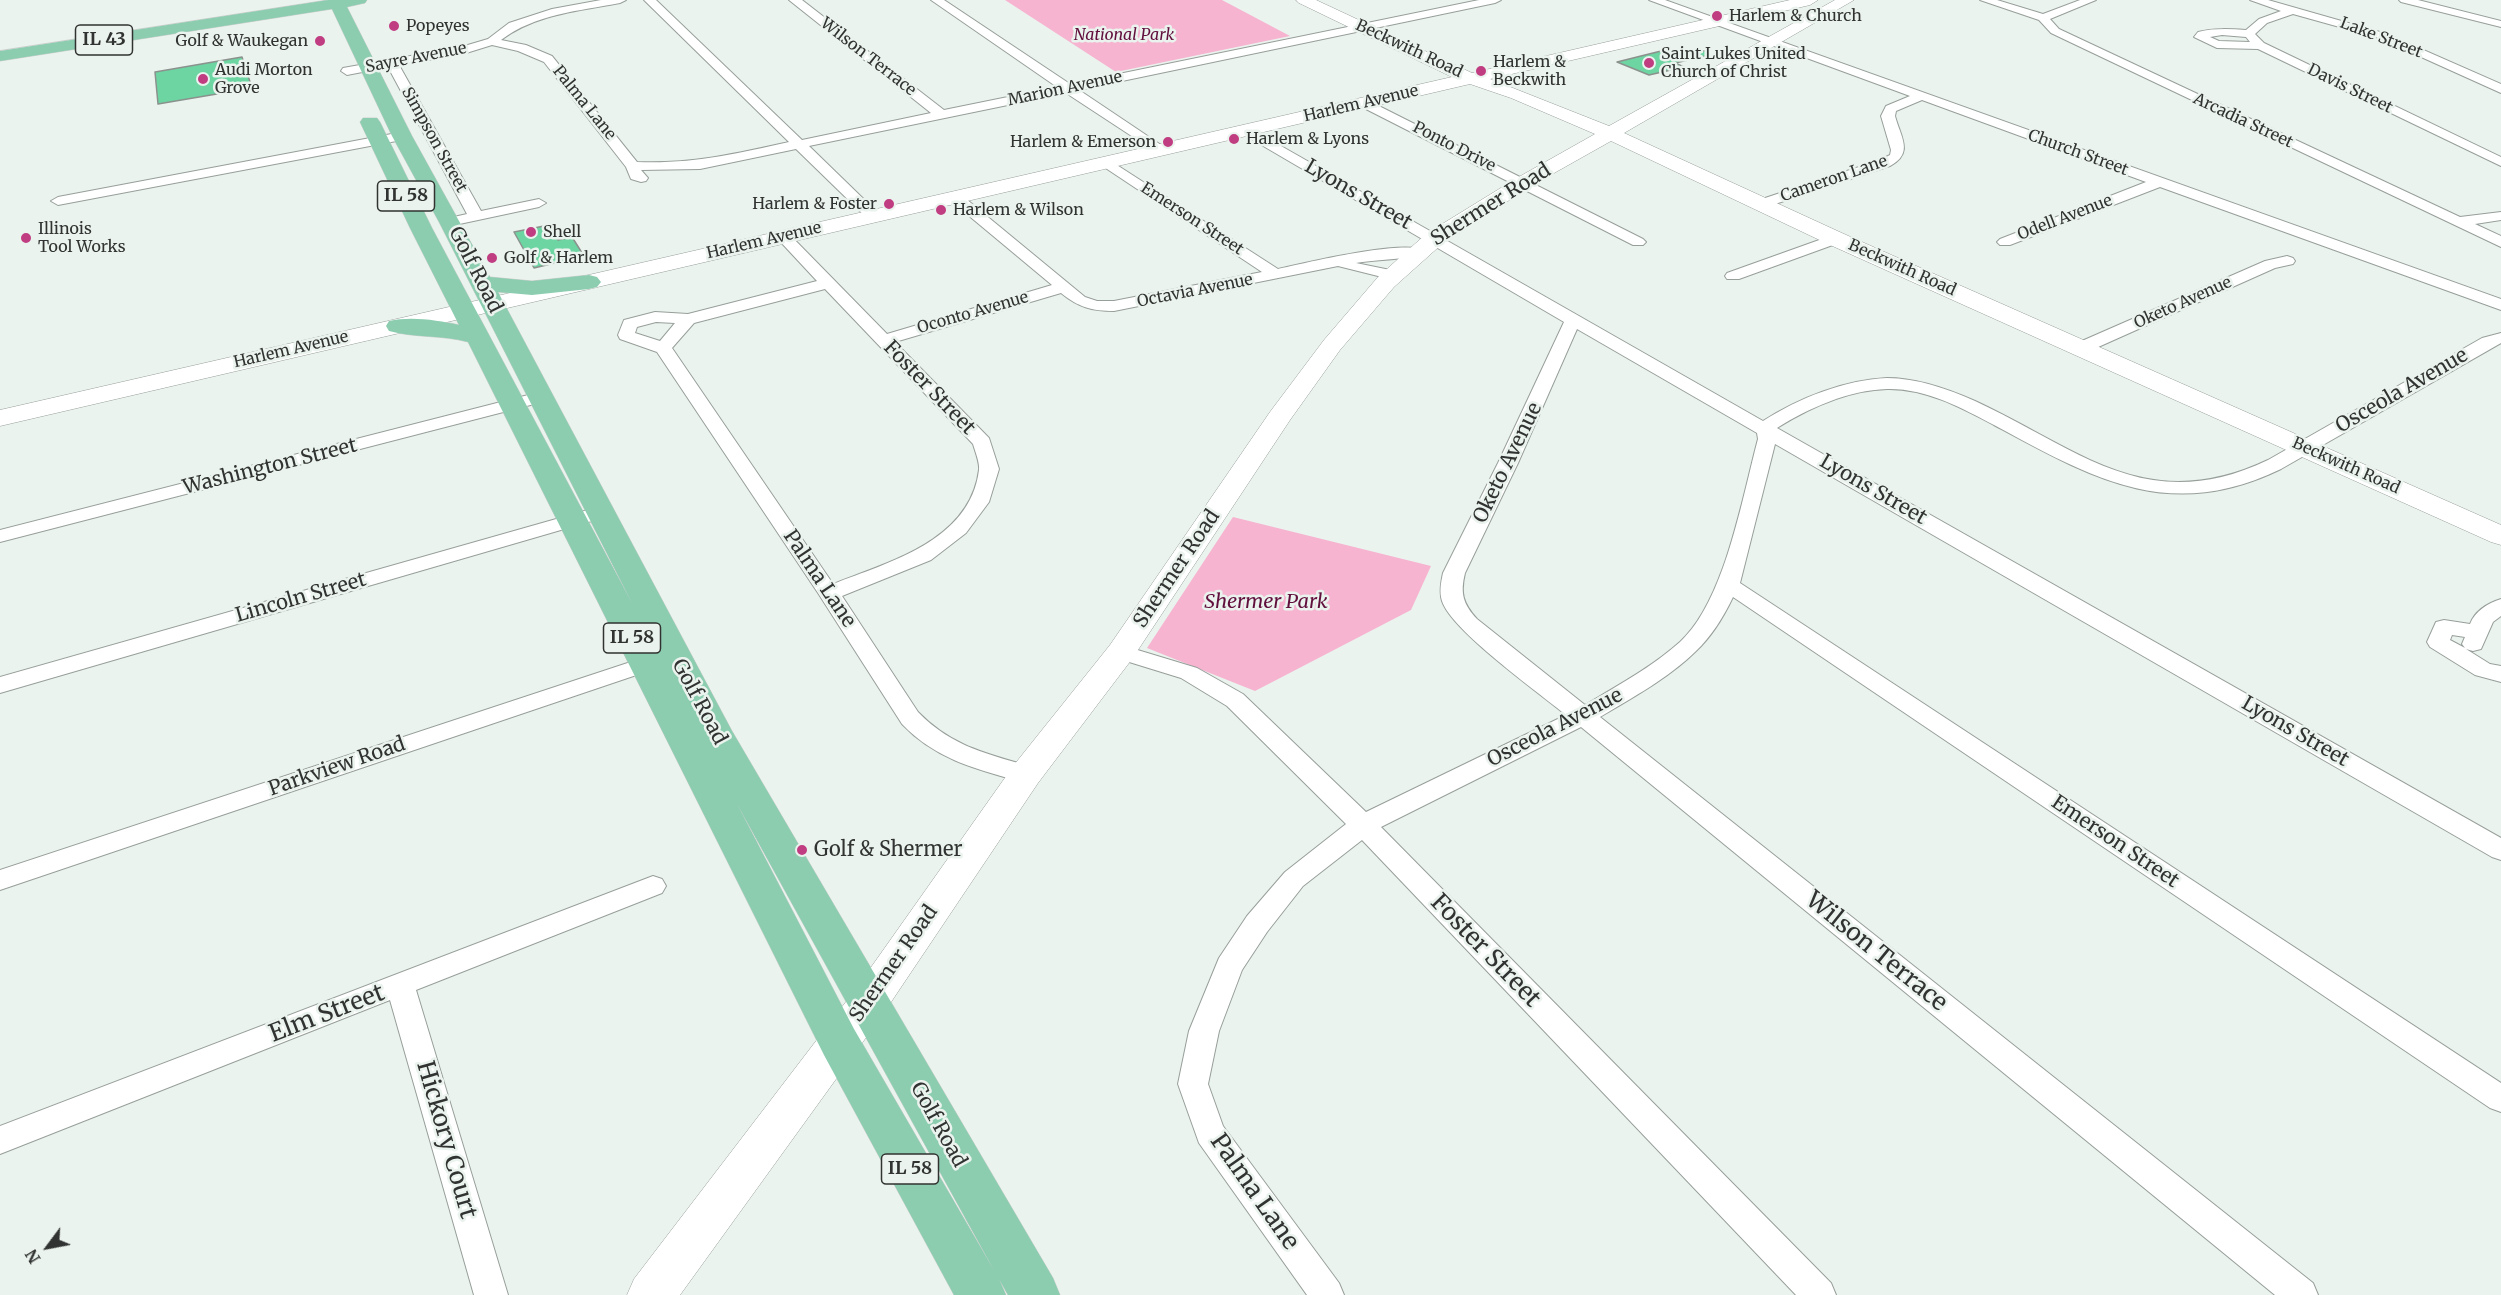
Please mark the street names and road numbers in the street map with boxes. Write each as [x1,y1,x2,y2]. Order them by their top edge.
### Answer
street label: Wilson Terrace [816,14,920,100]
street label: Lake Street [2337,14,2425,62]
street label: Beckwith Road [1352,16,1466,82]
road number: IL 43 [76,25,132,55]
street label: Sayre Avenue [364,39,468,77]
street label: Davis Street [2304,60,2396,118]
street label: Palma Lane [548,62,620,144]
street label: Marion Avenue [1006,67,1124,111]
street label: Harlem Avenue [1302,81,1420,127]
street label: Simpson Street [397,84,471,196]
street label: Arcadia Street [2190,90,2296,152]
street label: Ponto Drive [1409,118,1499,176]
street label: Church Street [2025,126,2131,180]
street label: Cameron Lane [1778,152,1890,206]
street label: Lyons Street [1300,155,1416,235]
street label: Shermer Road [1427,159,1555,251]
street label: Emerson Street [1137,179,1247,259]
road number: IL 58 [378,181,434,211]
street label: Odell Avenue [2015,191,2115,245]
street label: Harlem Avenue [705,218,823,264]
street label: Golf Road [443,223,507,317]
street label: Beckwith Road [1845,236,1959,300]
street label: Octavia Avenue [1135,270,1255,312]
street label: Oketo Avenue [2131,273,2235,333]
street label: Oconto Avenue [915,288,1031,338]
street label: Harlem Avenue [232,327,350,373]
street label: Foster Street [878,336,980,440]
street label: Osceola Avenue [2332,343,2472,439]
street label: Oketo Avenue [1469,399,1547,527]
street label: Washington Street [180,434,360,500]
street label: Beckwith Road [2289,434,2403,498]
street label: Lyons Street [1815,450,1931,530]
street label: Shermer Road [1129,506,1225,632]
street label: Palma Lane [778,526,860,632]
street label: Lincoln Street [233,568,369,628]
road number: IL 58 [604,623,660,653]
street label: Golf Road [666,655,732,749]
street label: Osceola Avenue [1483,684,1627,772]
street label: Lyons Street [2237,692,2353,772]
street label: Parkview Road [265,732,409,802]
street label: Emerson Street [2047,791,2183,893]
street label: Wilson Terrace [1799,886,1953,1018]
street label: Foster Street [1424,888,1546,1014]
street label: Shermer Road [845,901,943,1027]
street label: Elm Street [265,979,389,1049]
street label: Hickory Court [410,1058,482,1222]
street label: Golf Road [905,1078,971,1172]
street label: Palma Lane [1204,1128,1304,1256]
road number: IL 58 [882,1154,938,1184]

